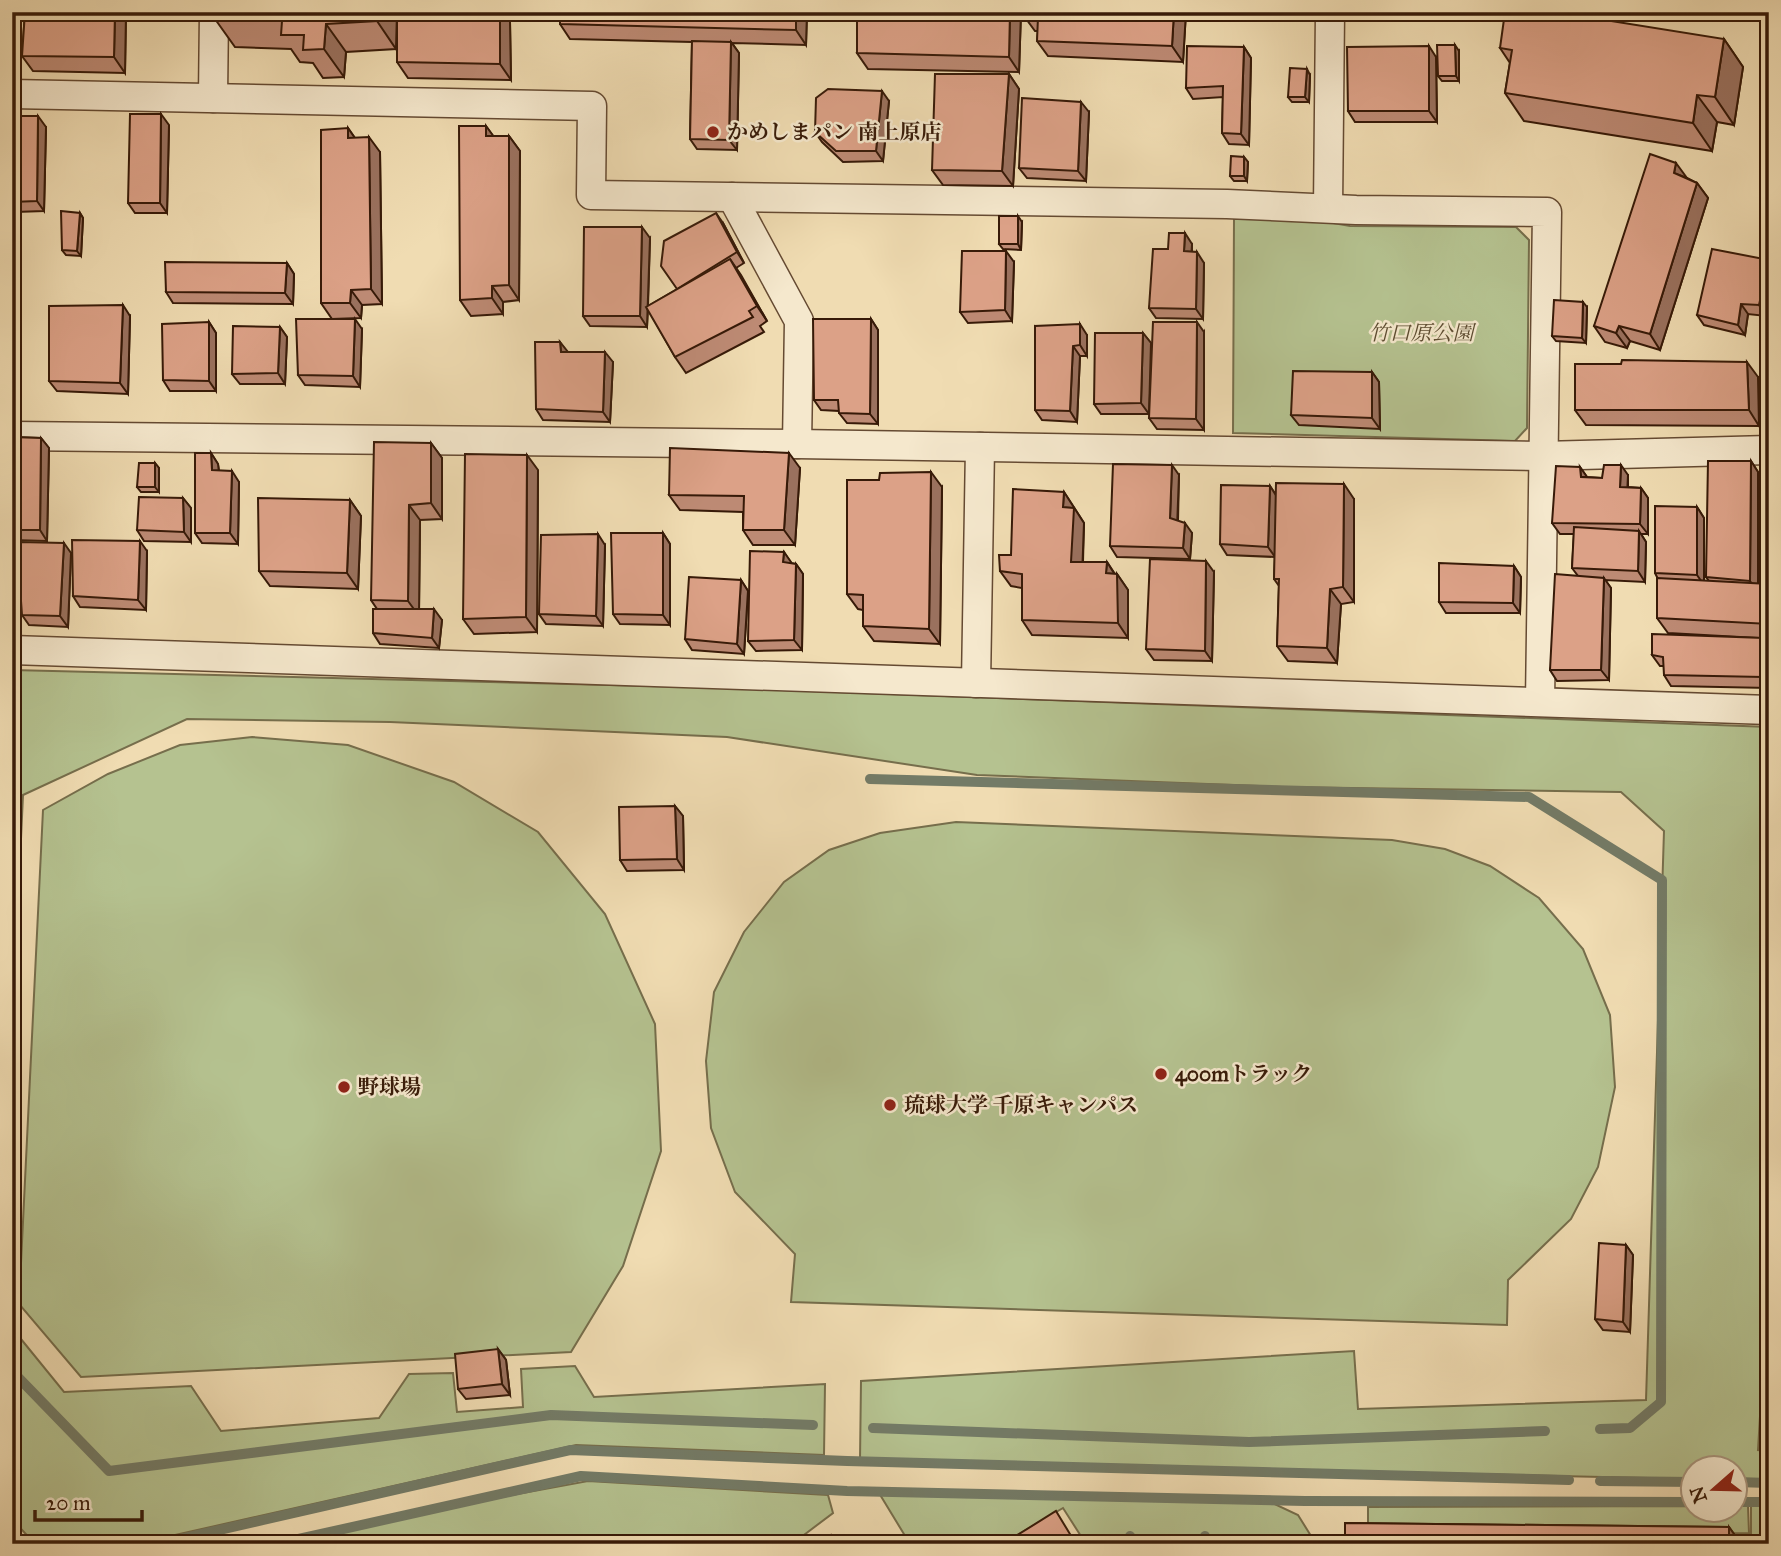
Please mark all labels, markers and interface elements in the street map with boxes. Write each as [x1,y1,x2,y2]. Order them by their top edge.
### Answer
place label: かめしまパン 南上原店 [727,119,942,145]
marker: かめしまパン 南上原店 [705,124,721,140]
park label: 竹口原公園 [1369,320,1476,346]
place label: 400mトラック [1175,1061,1312,1087]
marker: 400mトラック [1153,1066,1169,1082]
place label: 野球場 [358,1074,421,1100]
marker: 野球場 [336,1079,352,1095]
place label: 琉球大学 千原キャンパス [904,1092,1138,1118]
marker: 琉球大学 千原キャンパス [882,1097,898,1113]
north arrow [1680,1454,1750,1524]
scale bar [35,1479,142,1523]
text: N [1685,1483,1712,1506]
text: 20 m [46,1490,91,1516]

